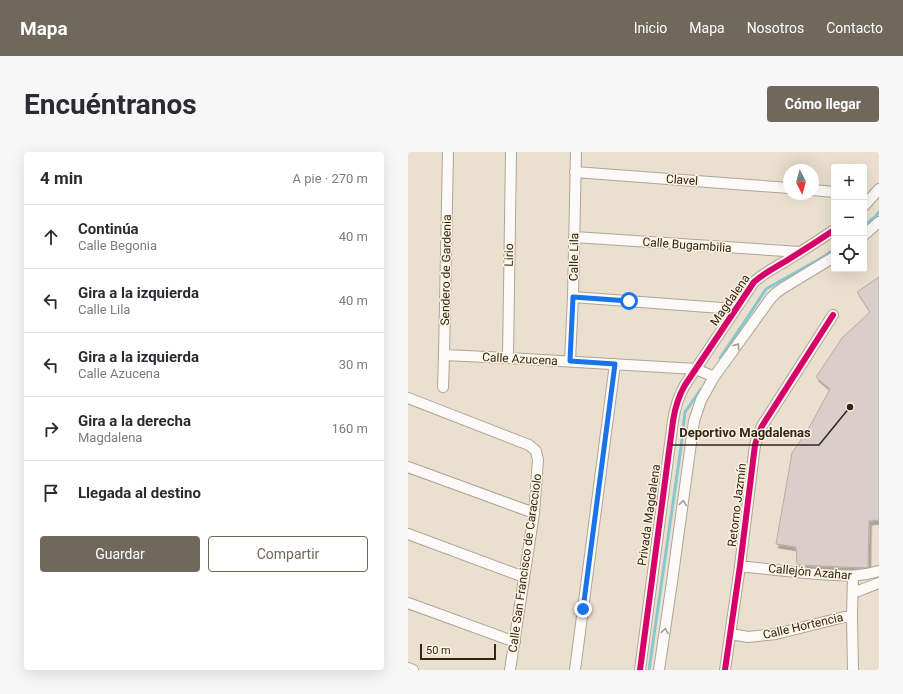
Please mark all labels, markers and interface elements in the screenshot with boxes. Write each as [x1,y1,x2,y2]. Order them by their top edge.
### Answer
text: Mapa [20,17,68,40]
text: Inicio [634,20,667,36]
text: Mapa [689,20,725,36]
text: Nosotros [747,20,804,36]
text: Contacto [826,20,883,36]
button: Cómo llegar [767,86,879,122]
text: Encuéntranos [24,88,197,121]
north arrow [783,164,819,200]
map controls [831,164,867,272]
button: + [831,164,867,200]
text: 4 min [40,168,83,188]
text: A pie · 270 m [293,171,368,186]
street label: Clavel [665,172,699,188]
button: − [831,200,867,236]
street label: Sendero de Gardenia [438,214,454,326]
text: Continúa [78,220,139,238]
icon: ahead [40,226,62,248]
text: 40 m [339,229,368,244]
street label: Calle Lila [567,233,581,281]
street label: Calle Bugambilia [642,235,732,255]
button: locate [831,236,867,272]
text: Calle Begonia [78,238,157,253]
street label: Lirio [502,243,516,267]
street label: Magdalena [707,272,753,328]
text: Gira a la izquierda [78,284,199,302]
icon: left [40,290,62,312]
route start [620,292,638,310]
text: 40 m [339,293,368,308]
text: Calle Lila [78,302,130,317]
one-way arrow [732,343,739,350]
text: Gira a la izquierda [78,348,199,366]
street label: Calle Azucena [482,350,558,368]
icon: left [40,354,62,376]
text: 30 m [339,357,368,372]
text: Calle Azucena [78,366,160,381]
text: Gira a la derecha [78,412,191,430]
icon: right [40,418,62,440]
callout: Deportivo Magdalenas [671,420,819,445]
text: 160 m [331,421,368,436]
text: Deportivo Magdalenas [679,425,811,440]
text: Magdalena [78,430,142,445]
street label: Retorno Jazmín [725,462,749,548]
street label: Privada Magdalena [635,463,663,567]
street label: Calle San Francisco de Caracciolo [505,472,545,653]
icon: arrive [40,482,62,504]
text: Llegada al destino [78,484,201,502]
one-way arrow [678,500,687,506]
button: Guardar [40,536,200,572]
button: Compartir [208,536,368,572]
street label: Callejón Azahar [768,561,852,583]
route end [574,600,592,618]
street label: Calle Hortencia [762,610,844,642]
one-way arrow [660,628,669,635]
scale bar [420,642,496,661]
text: 50 m [426,644,451,657]

